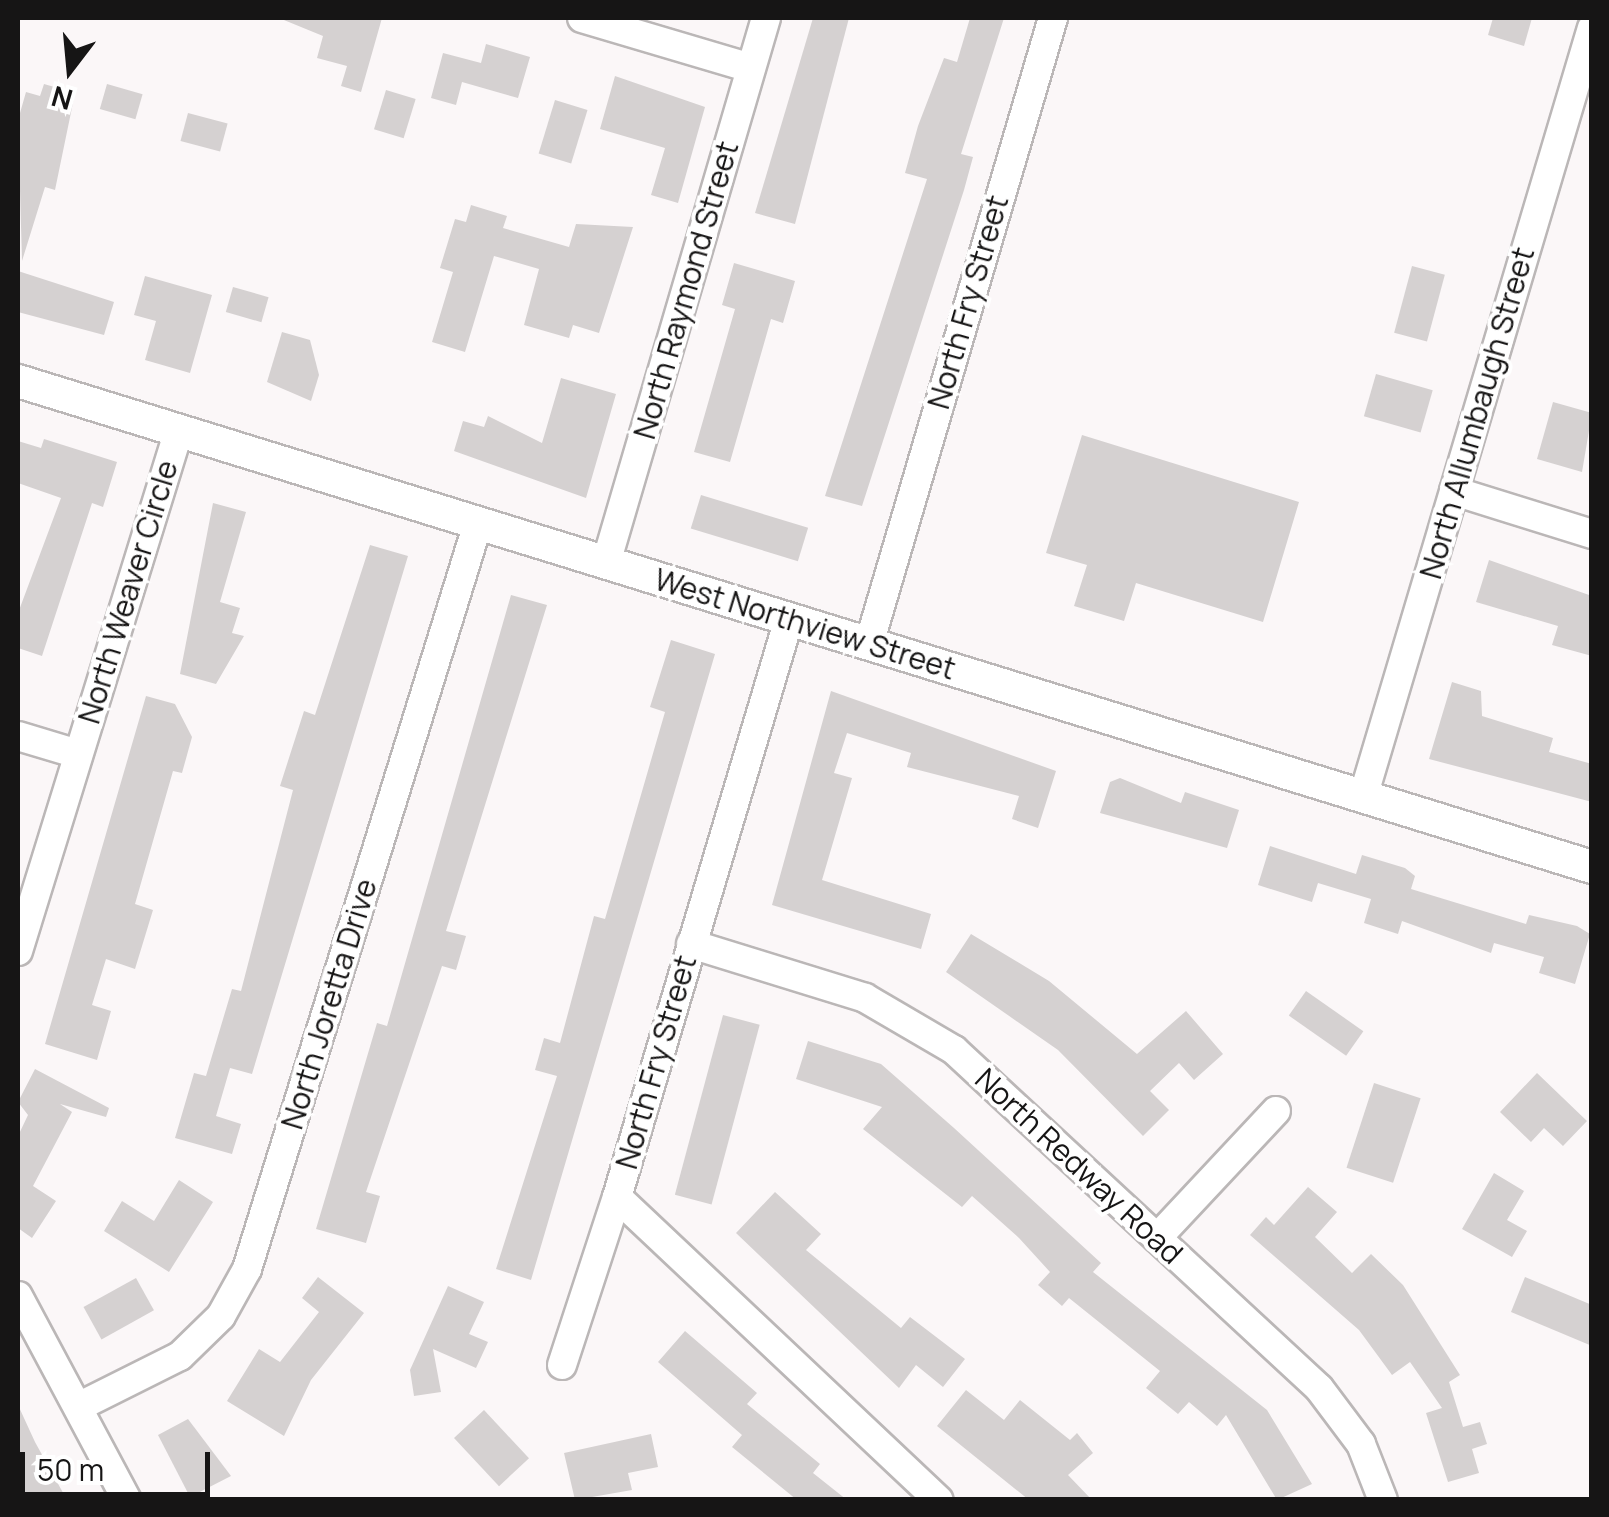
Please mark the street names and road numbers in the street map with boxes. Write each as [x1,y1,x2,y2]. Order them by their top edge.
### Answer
street label: North Raymond Street [626,137,746,443]
street label: North Fry Street [920,191,1016,413]
street label: North Allumbaugh Street [1412,243,1542,583]
street label: North Weaver Circle [71,456,185,728]
street label: West Northview Street [650,561,960,687]
street label: North Joretta Drive [274,875,384,1133]
street label: North Fry Street [608,951,704,1173]
street label: North Redway Road [968,1061,1190,1271]

